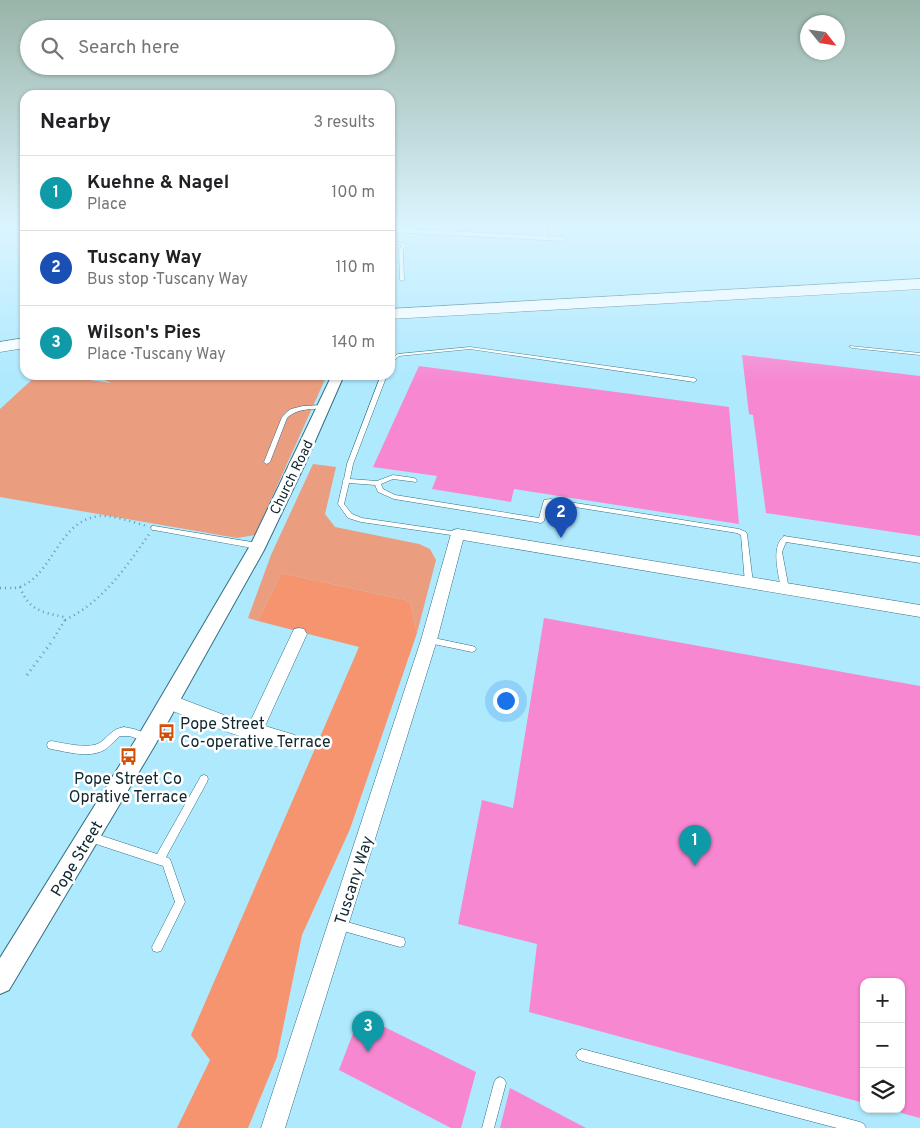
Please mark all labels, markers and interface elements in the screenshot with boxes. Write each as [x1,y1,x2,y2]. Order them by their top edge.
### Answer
north arrow [800,15,845,60]
search box [20,20,395,75]
icon: search [38,34,66,62]
text: Search here [78,36,180,60]
text: Nearby [40,109,111,136]
text: 3 results [313,113,375,133]
text: Kuehne & Nagel [87,171,229,195]
text: 1 [53,183,59,203]
text: 100 m [331,183,375,203]
text: Place [87,195,127,215]
text: Tuscany Way [87,246,202,270]
text: 2 [51,258,61,278]
text: 110 m [335,258,375,278]
text: Bus stop · Tuscany Way [87,270,248,290]
text: Wilson's Pies [87,321,201,345]
text: 3 [51,333,61,353]
text: 140 m [332,333,375,353]
text: Place · Tuscany Way [87,345,226,365]
street label: Church Road [267,438,318,518]
pin: 2 [545,497,577,538]
your location [493,688,519,714]
place label: Pope Street Co-operative Terrace [180,715,331,753]
bus stop icon: Pope Street Co-operative Terrace [156,722,176,742]
bus stop icon: Pope Street Co Oprative Terrace [118,746,138,766]
place label: Pope Street Co Oprative Terrace [69,770,187,808]
street label: Pope Street [47,818,108,900]
pin: 1 [679,825,711,866]
street label: Tuscany Way [331,834,379,928]
map controls [860,978,905,1113]
button: + [860,978,905,1023]
pin: 3 [352,1011,384,1052]
button: − [860,1023,905,1068]
button: layers [860,1068,905,1113]

